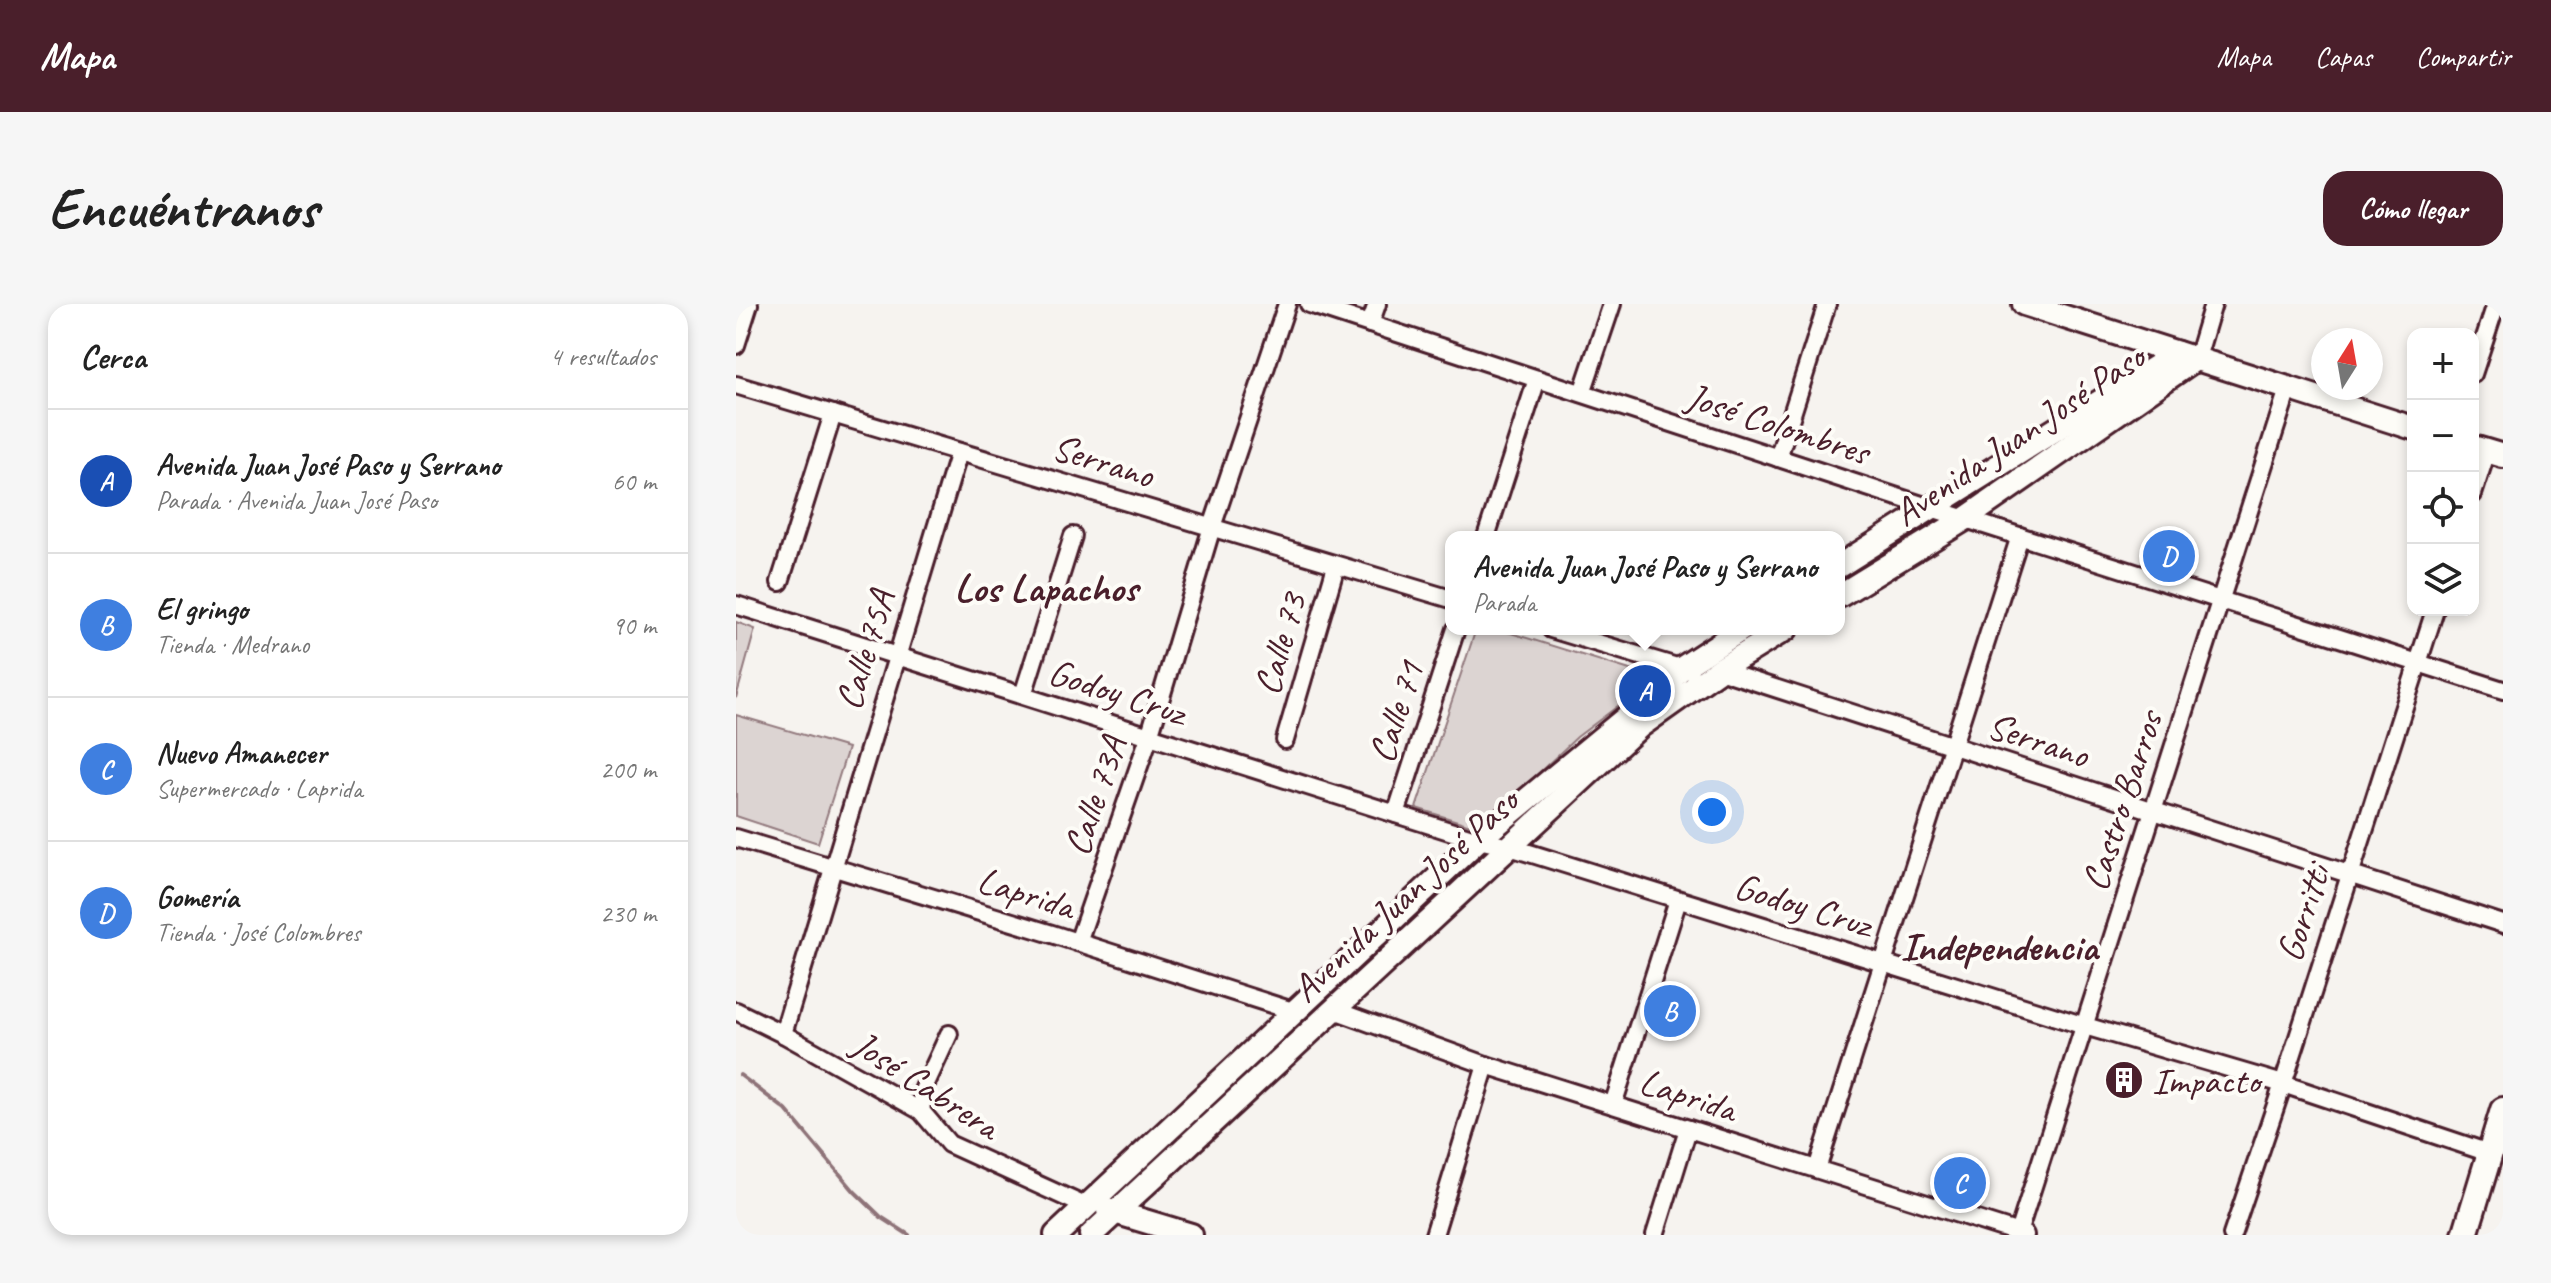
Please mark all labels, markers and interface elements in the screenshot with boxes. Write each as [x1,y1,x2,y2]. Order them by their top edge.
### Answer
text: Mapa [40,33,115,80]
text: Mapa [2217,39,2271,74]
text: Capas [2315,39,2372,74]
text: Compartir [2416,39,2511,74]
button: Cómo llegar [2323,171,2503,246]
text: Encuéntranos [48,173,318,244]
north arrow [2311,328,2383,400]
map controls [2407,328,2479,616]
button: + [2407,328,2479,400]
street label: Avenida Juan José Paso [1884,332,2156,536]
text: Cerca [80,335,146,378]
text: 4 resultados [550,340,656,373]
street label: José Colombres [1679,372,1878,477]
button: − [2407,400,2479,472]
street label: Serrano [1047,423,1161,499]
text: Avenida Juan José Paso y Serrano [156,446,500,484]
text: A [99,465,113,498]
text: 60 m [612,465,656,498]
button: locate [2407,472,2479,544]
text: Parada · Avenida Juan José Paso [156,484,437,517]
pin: D [2143,526,2195,586]
popup [1445,531,1845,635]
button: layers [2407,544,2479,616]
text: Avenida Juan José Paso y Serrano [1473,548,1817,586]
district label: Los Lapachos [954,563,1142,613]
street label: Calle 75A [825,583,906,715]
street label: Calle 73 [1243,585,1318,700]
text: Parada [1473,586,1536,619]
text: El gringo [156,590,248,628]
text: B [99,609,113,642]
text: 90 m [612,609,656,642]
text: Tienda · Medrano [156,628,309,661]
street label: Godoy Cruz [1043,648,1195,737]
street label: Calle 71 [1358,654,1435,768]
pin: A [1619,661,1671,721]
street label: Serrano [1982,702,2096,779]
street label: Castro Barros [2071,703,2174,896]
street label: Calle 73A [1053,729,1138,861]
text: Nuevo Amanecer [156,734,326,772]
text: C [100,753,112,786]
text: 200 m [600,753,656,786]
text: Supermercado · Laprida [156,772,362,805]
street label: Avenida Juan José Paso [1282,776,1531,1012]
your location [1692,792,1732,832]
street label: Gorritti [2265,854,2342,967]
street label: Laprida [972,856,1083,931]
street label: Godoy Cruz [1729,862,1881,949]
text: Gomería [156,878,239,916]
text: D [98,897,114,930]
text: 230 m [600,897,656,930]
text: Tienda · José Colombres [156,916,361,949]
district label: Independencia [1900,922,2100,972]
pin: B [1644,981,1696,1041]
street label: José Cabrera [842,1019,1011,1152]
street label: Laprida [1634,1057,1745,1134]
place label: Impacto [2152,1057,2263,1104]
building icon: Impacto [2103,1059,2145,1101]
pin: C [1934,1153,1986,1213]

